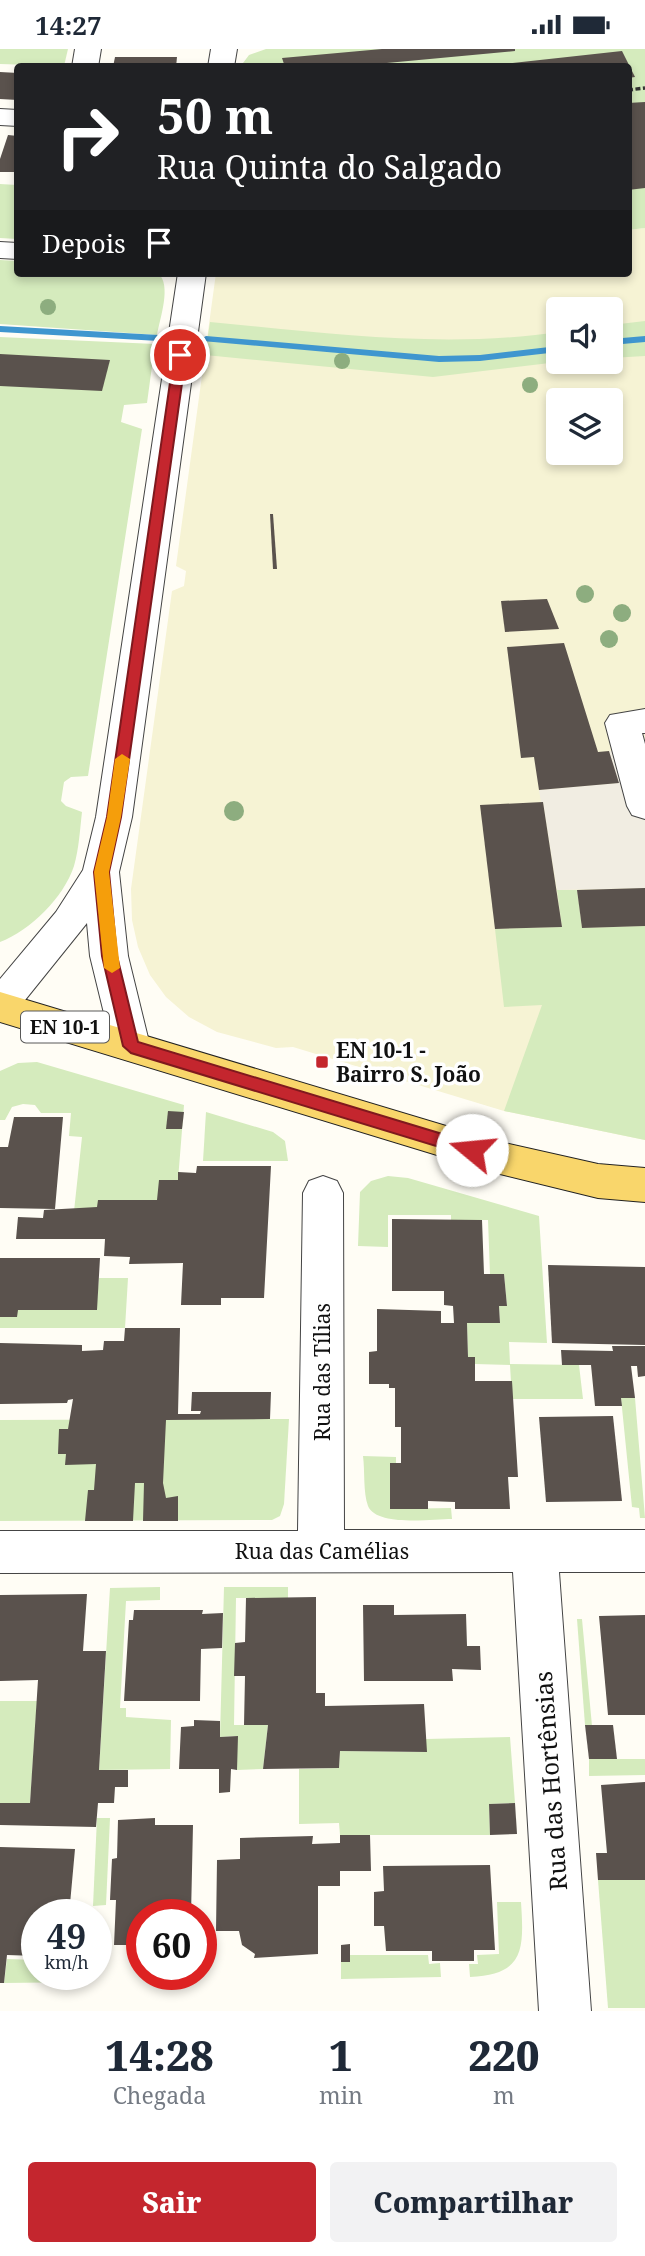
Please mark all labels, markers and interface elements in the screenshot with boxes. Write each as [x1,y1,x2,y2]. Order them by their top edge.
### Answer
text: 14:27 [35,7,102,43]
text: 50 m [157,82,273,148]
icon: right [42,91,133,182]
text: Rua Quinta do Salgado [157,145,502,188]
icon: arrive [140,224,178,262]
text: Depois [42,225,126,261]
map controls [546,297,623,465]
button: sound [546,297,623,374]
pin [150,325,210,385]
icon: arrive [161,336,199,374]
button: layers [546,388,623,465]
road number: EN 10-1 [21,1011,109,1043]
place label: EN 10-1 - Bairro S. João [336,1036,481,1088]
marker: EN 10-1 - Bairro S. João [314,1054,330,1070]
position arrow [435,1113,509,1187]
street label: Rua das Tílias [308,1303,336,1441]
street label: Rua das Camélias [235,1537,409,1565]
street label: Rua das Hortênsias [526,1670,574,1892]
speed limit sign: 60 [126,1899,217,1990]
text: 49 [47,1912,86,1959]
text: km/h [44,1950,89,1974]
text: 14:28 [105,2026,214,2083]
text: 1 [329,2026,353,2083]
text: 220 [468,2026,540,2083]
text: Chegada [113,2079,206,2111]
text: min [319,2079,363,2111]
text: m [493,2079,515,2111]
button: Sair [28,2162,316,2242]
button: Compartilhar [330,2162,617,2242]

